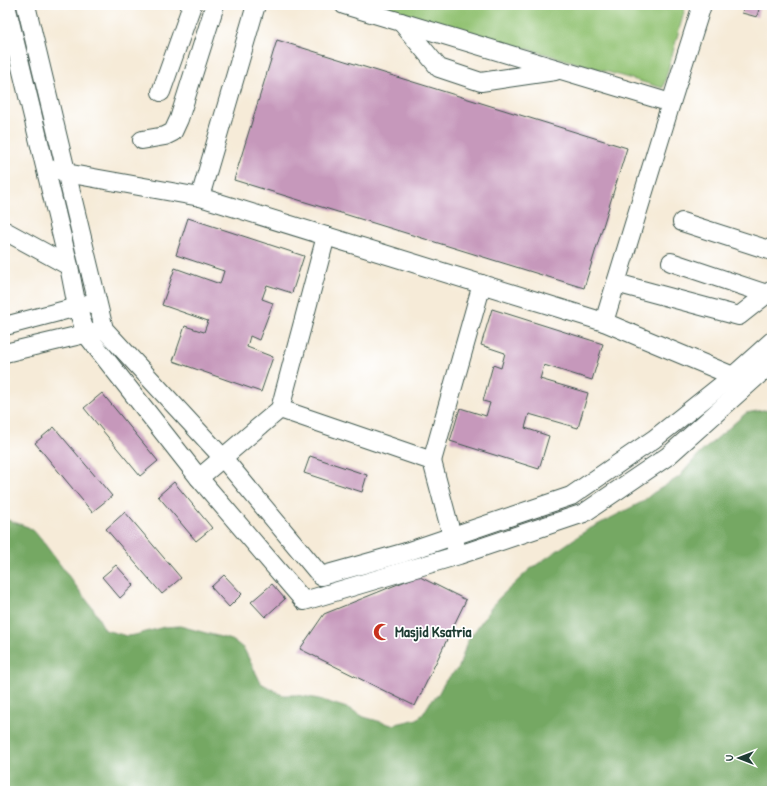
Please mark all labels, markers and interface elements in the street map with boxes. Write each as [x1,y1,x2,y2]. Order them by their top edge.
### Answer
place label: Masjid Ksatria [395,621,472,642]
mosque icon: Masjid Ksatria [372,622,392,642]
north arrow [719,738,759,778]
text: U [722,755,736,761]

